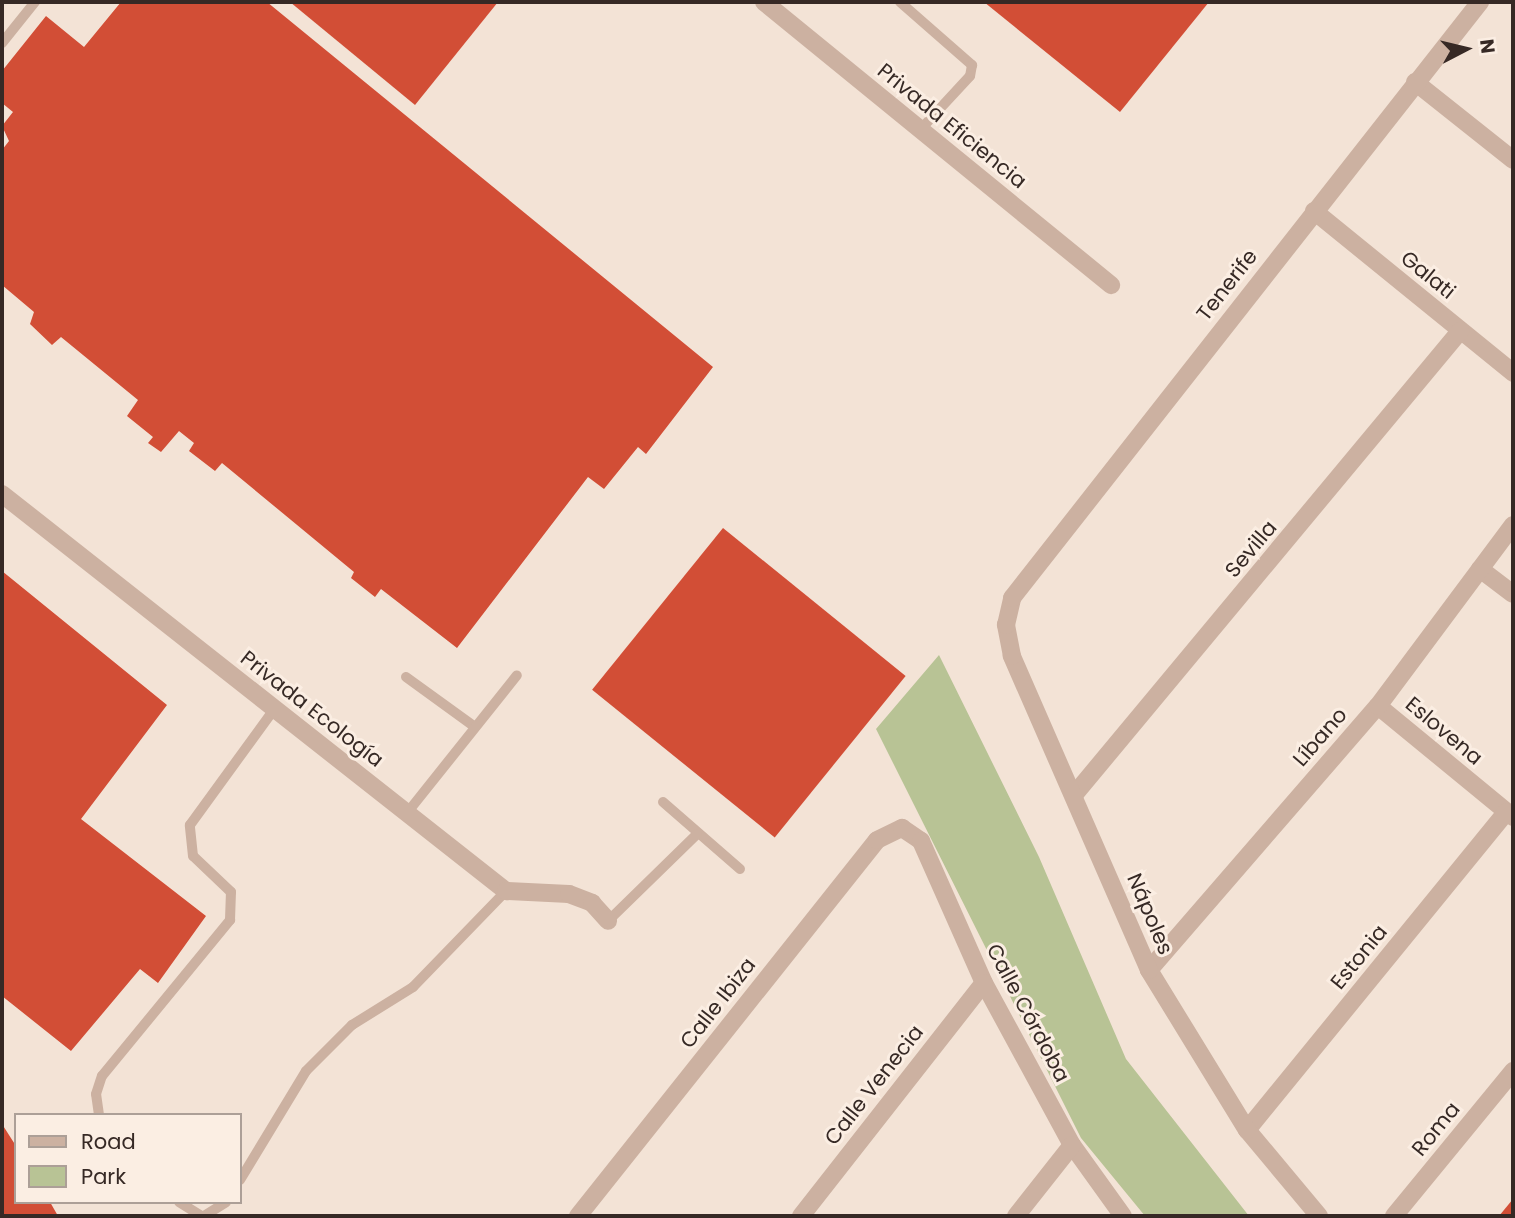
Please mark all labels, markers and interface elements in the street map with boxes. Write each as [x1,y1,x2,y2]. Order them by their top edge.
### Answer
north arrow [1431,14,1501,84]
text: N [1473,38,1502,55]
street label: Privada Eficiencia [872,58,1032,194]
street label: Tenerife [1191,244,1263,326]
street label: Galati [1396,245,1460,305]
street label: Sevilla [1220,515,1282,583]
street label: Privada Ecología [236,645,388,773]
street label: Eslovena [1400,692,1488,770]
street label: Líbano [1288,703,1352,771]
street label: Nápoles [1122,870,1178,958]
street label: Estonia [1325,920,1393,994]
street label: Calle Córdoba [981,940,1075,1086]
street label: Calle Ibiza [675,953,761,1053]
street label: Calle Venecia [819,1020,929,1150]
street label: Roma [1407,1097,1465,1161]
legend [14,1113,242,1204]
text: Road [81,1127,136,1156]
text: Park [81,1162,126,1191]

